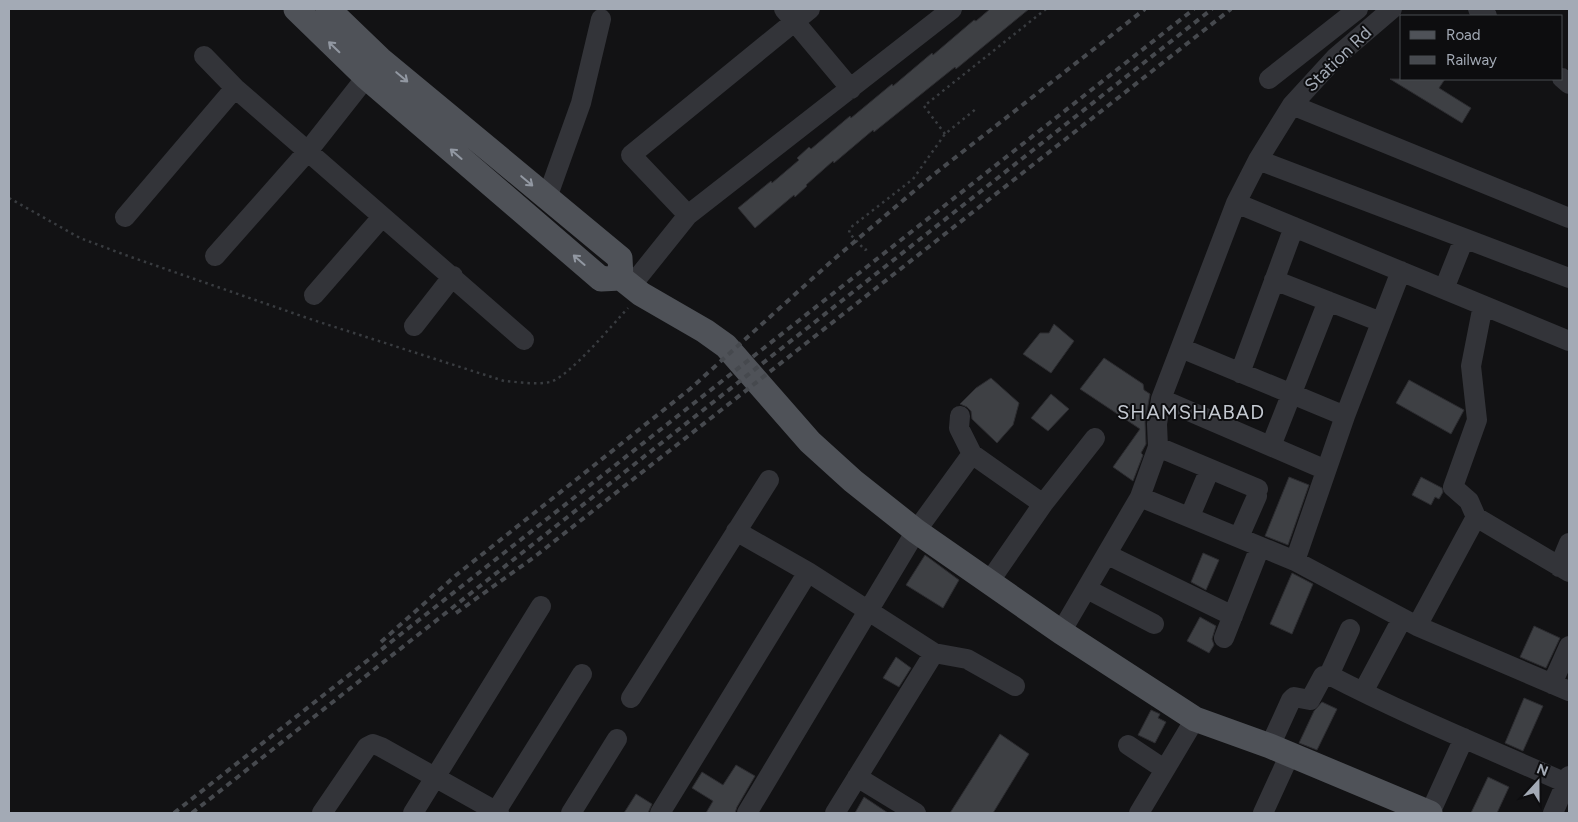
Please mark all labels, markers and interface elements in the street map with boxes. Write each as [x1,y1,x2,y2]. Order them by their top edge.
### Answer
legend [1400,15,1563,80]
street label: Station Rd [1300,22,1376,96]
text: Road [1446,26,1481,44]
one-way arrow [328,41,341,53]
text: Railway [1446,51,1497,69]
one-way arrow [395,72,408,83]
one-way arrow [450,148,463,160]
one-way arrow [520,176,533,187]
one-way arrow [573,254,586,266]
district label: SHAMSHABAD [1117,400,1265,424]
north arrow [1513,757,1563,807]
text: N [1534,760,1551,780]

